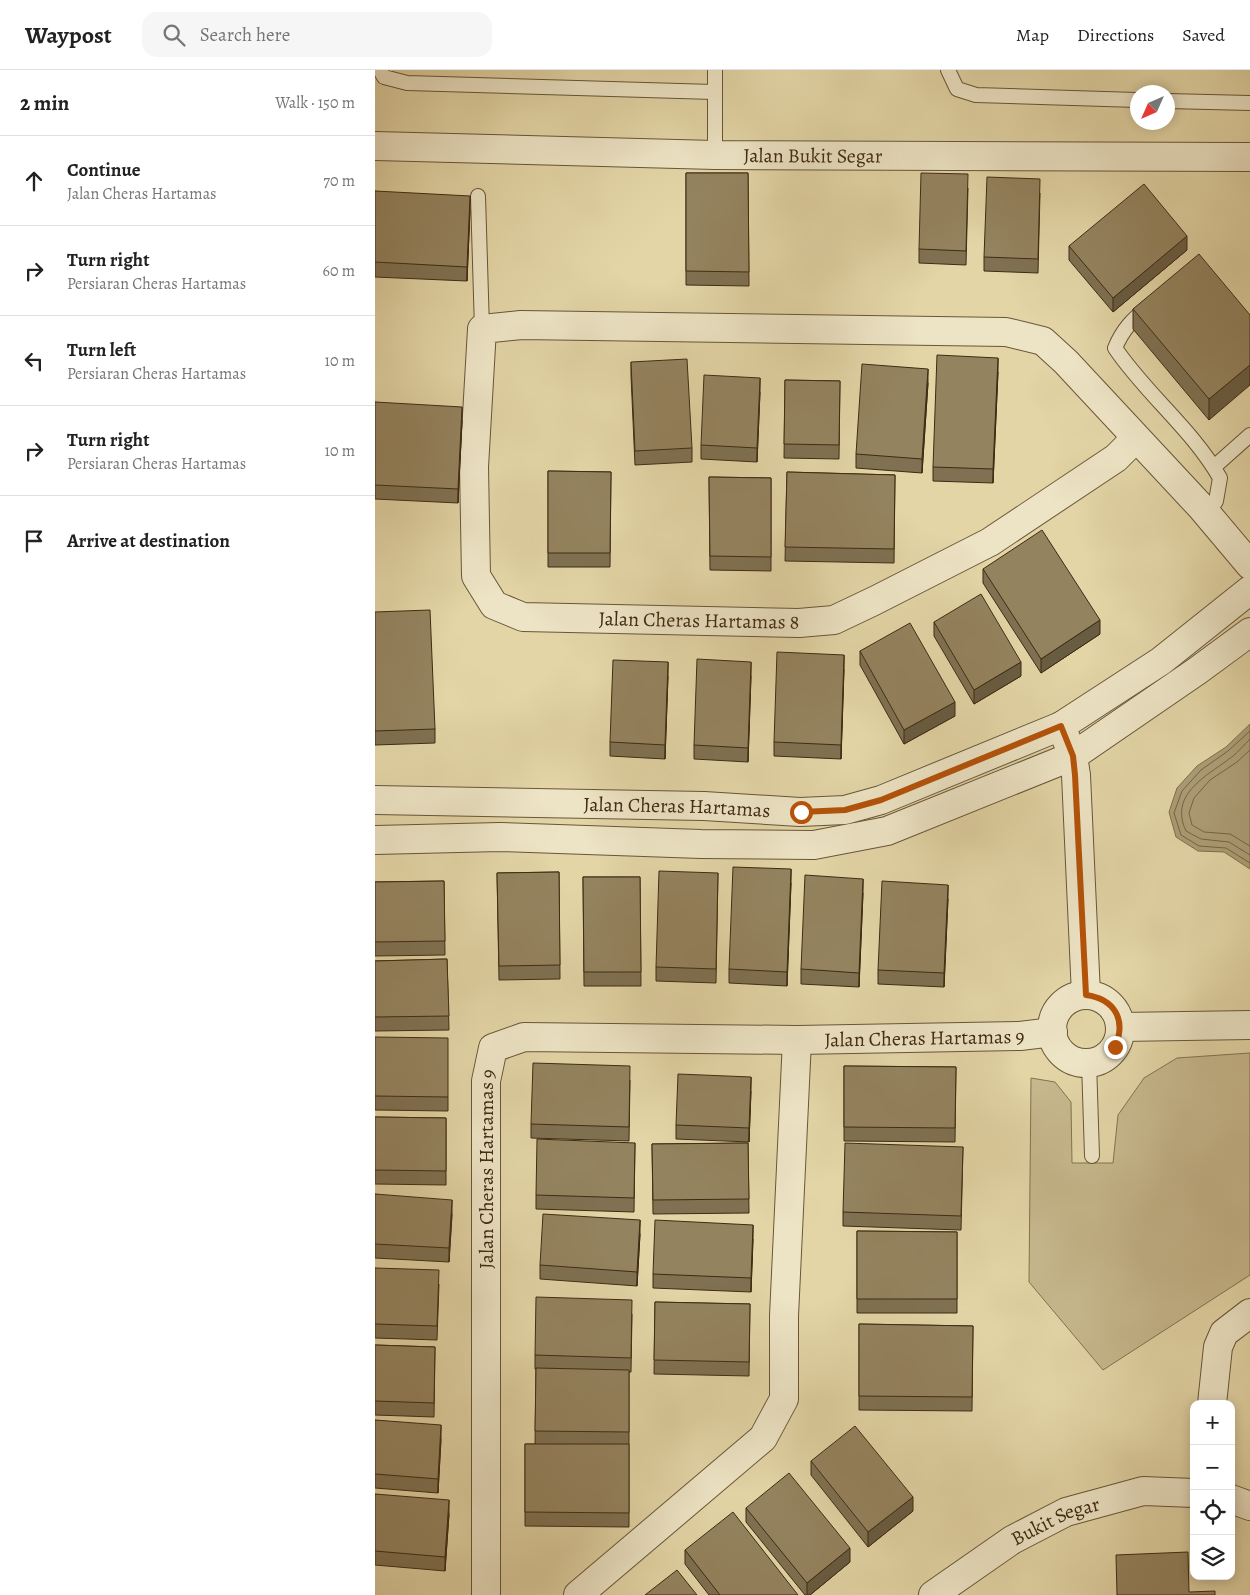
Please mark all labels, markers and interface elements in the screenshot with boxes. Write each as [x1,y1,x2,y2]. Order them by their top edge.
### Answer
search box [142,12,492,57]
text: Waypost [25,19,112,51]
icon: search [160,21,188,49]
text: Search here [200,22,290,48]
text: Map [1016,23,1049,47]
text: Directions [1077,23,1154,47]
text: Saved [1182,23,1225,47]
north arrow [1130,85,1175,130]
text: 2 min [20,89,69,117]
text: Walk · 150 m [275,92,355,114]
street label: Jalan Bukit Segar [743,142,883,170]
text: Continue [67,157,141,183]
icon: ahead [20,167,48,195]
text: 70 m [323,170,355,192]
text: Jalan Cheras Hartamas [67,183,217,205]
text: Turn right [67,247,149,273]
icon: right [20,257,48,285]
text: 60 m [323,260,355,282]
text: Persiaran Cheras Hartamas [67,273,246,295]
text: Turn left [67,337,136,363]
icon: left [20,347,48,375]
text: 10 m [325,350,355,372]
text: Persiaran Cheras Hartamas [67,363,246,385]
text: Turn right [67,427,149,453]
icon: right [20,437,48,465]
text: 10 m [325,440,355,462]
text: Persiaran Cheras Hartamas [67,453,246,475]
icon: arrive [20,527,48,555]
text: Arrive at destination [67,528,230,554]
street label: Jalan Cheras Hartamas 8 [598,605,799,636]
street label: Jalan Cheras Hartamas [583,791,771,824]
route start [790,801,813,824]
street label: Jalan Cheras Hartamas 9 [824,1023,1025,1054]
route end [1104,1036,1127,1059]
street label: Jalan Cheras Hartamas 9 [473,1066,502,1269]
map controls [1190,1400,1235,1580]
button: + [1190,1400,1235,1445]
button: − [1190,1445,1235,1490]
street label: Bukit Segar [1006,1490,1103,1552]
button: locate [1190,1490,1235,1535]
button: layers [1190,1535,1235,1580]

